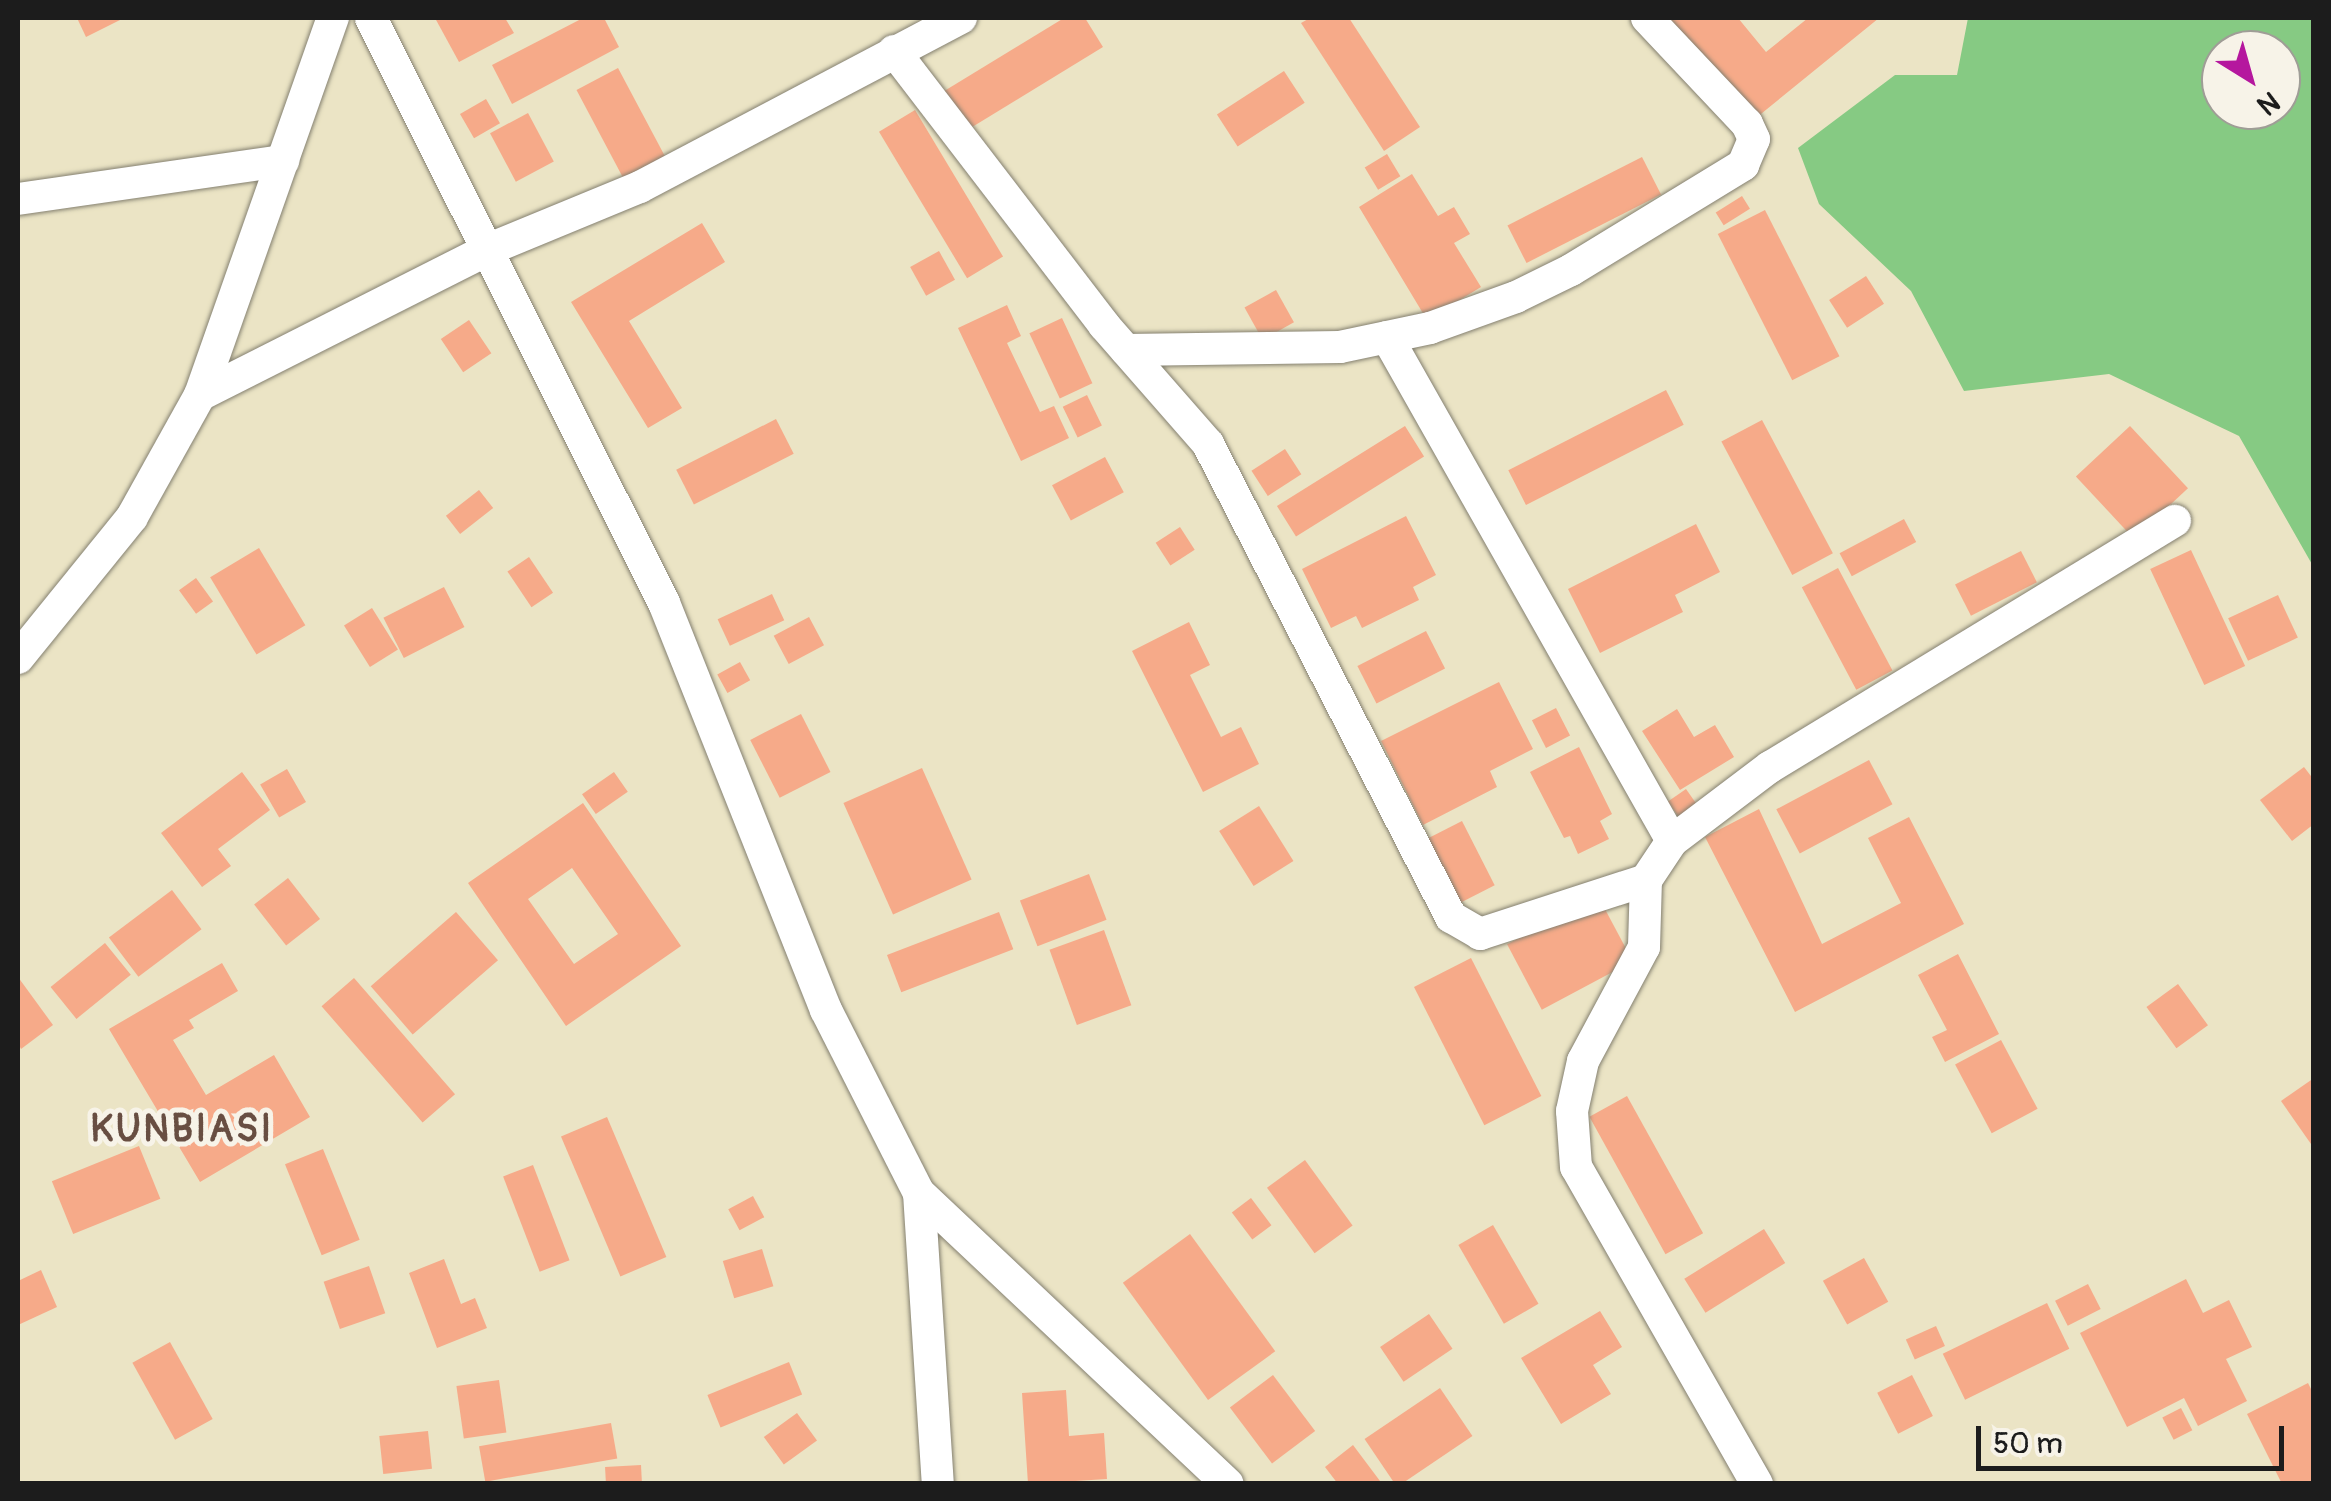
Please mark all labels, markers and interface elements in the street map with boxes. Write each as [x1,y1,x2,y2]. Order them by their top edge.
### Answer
north arrow [2201,30,2301,130]
text: N [2250,83,2286,122]
district label: KUNBIASI [90,1107,274,1153]
scale bar [1981,1406,2288,1468]
text: 50 m [1993,1425,2063,1462]

